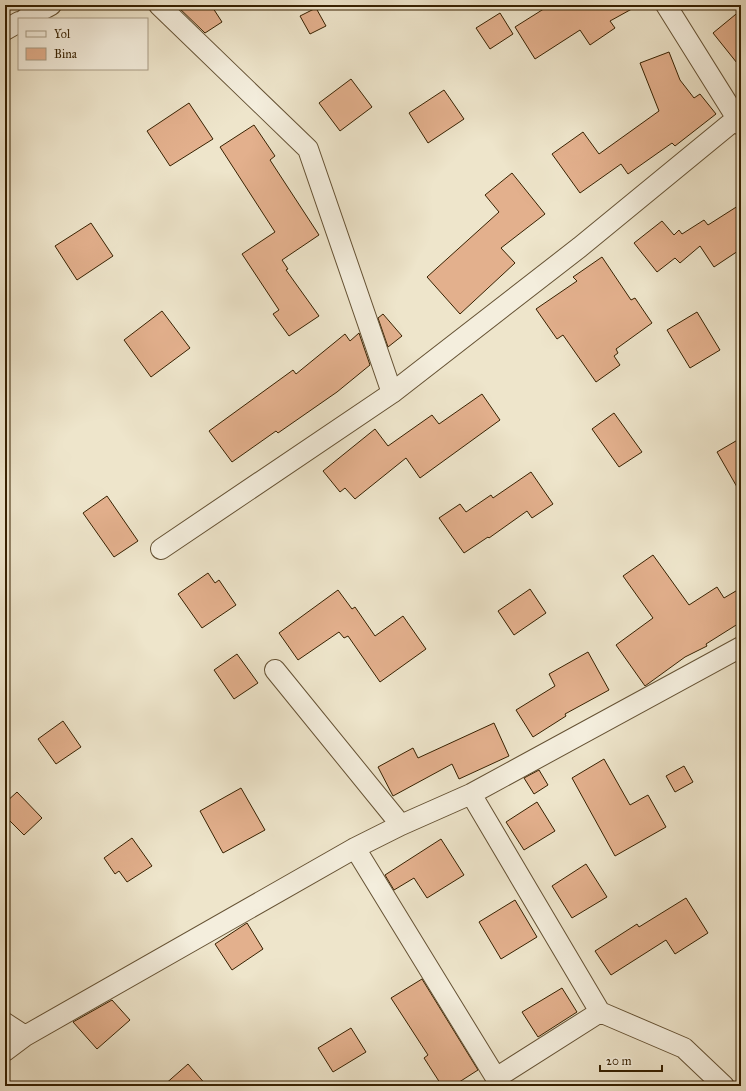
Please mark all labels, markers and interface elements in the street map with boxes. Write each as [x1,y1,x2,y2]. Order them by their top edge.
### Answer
legend [18,18,148,70]
text: Yol [54,27,71,41]
text: Bina [54,47,78,61]
scale bar [600,1047,662,1073]
text: 20 m [606,1054,632,1068]

